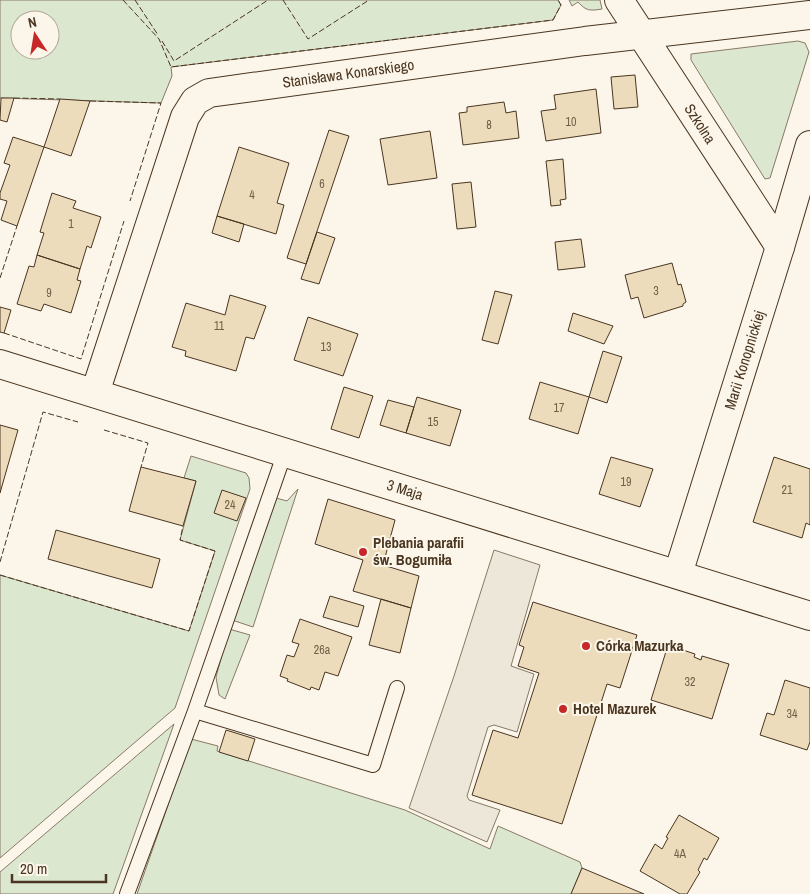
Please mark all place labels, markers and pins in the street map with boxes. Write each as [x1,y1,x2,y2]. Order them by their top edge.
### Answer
place label: Plebania parafii św. Bogumiła [373,532,464,570]
marker: Plebania parafii św. Bogumiła [357,546,369,558]
place label: Córka Mazurka [596,635,684,656]
marker: Córka Mazurka [580,640,592,652]
place label: Hotel Mazurek [573,698,657,719]
marker: Hotel Mazurek [557,703,569,715]

